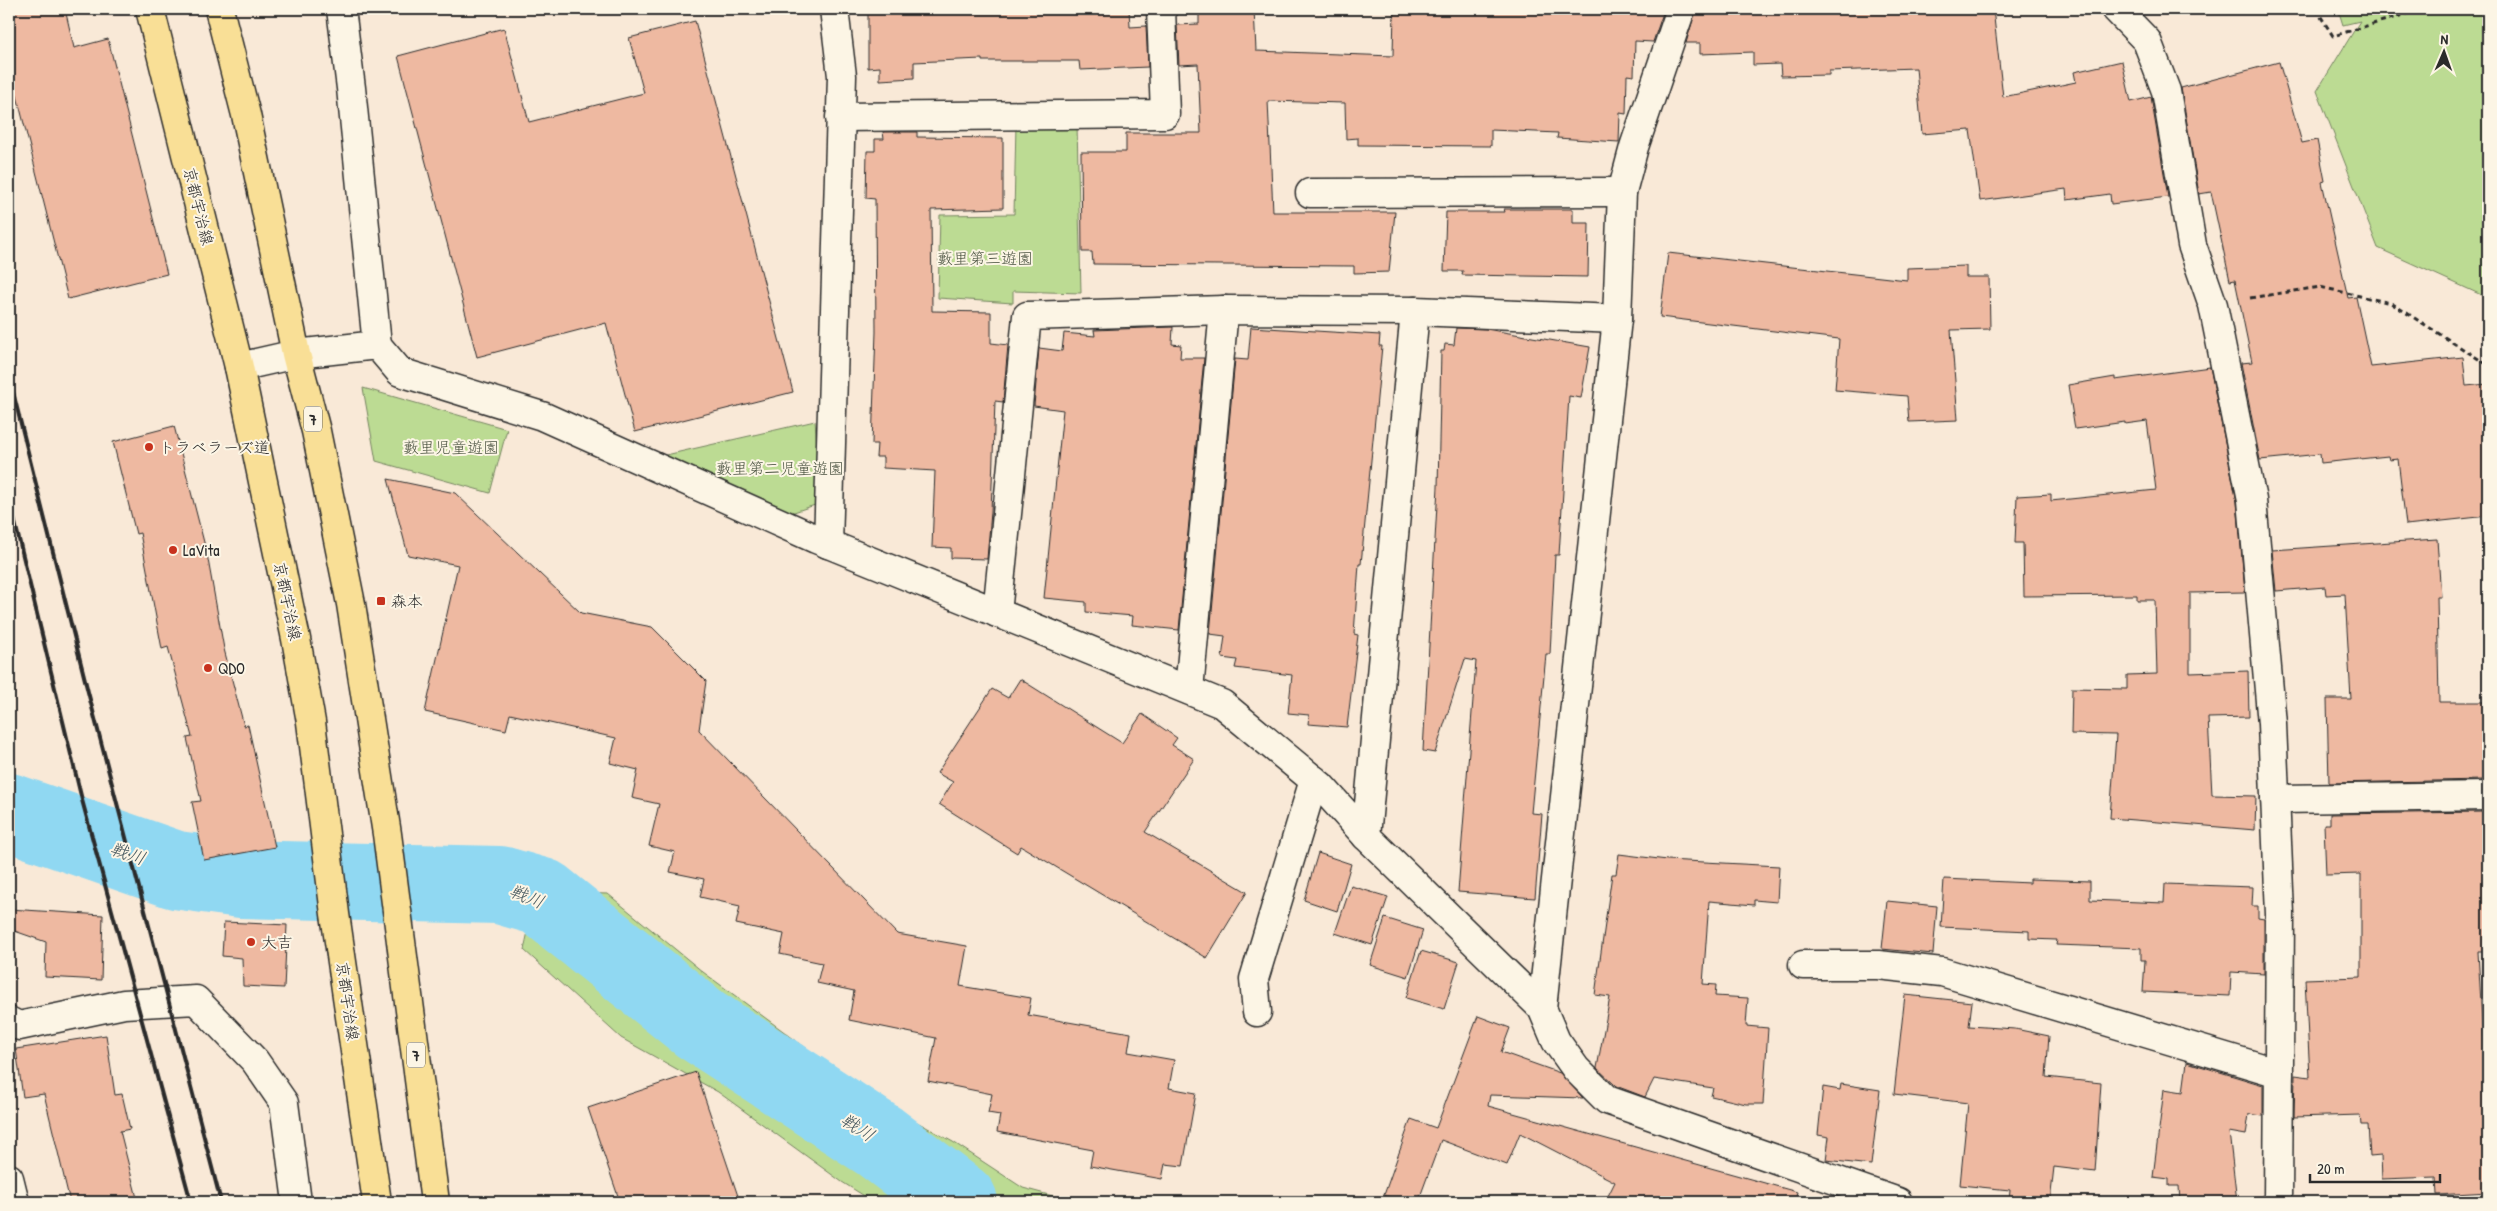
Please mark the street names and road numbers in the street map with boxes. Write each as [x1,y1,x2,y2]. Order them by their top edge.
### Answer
street label: 京都宇治線 [179,165,219,247]
road number: 7 [304,406,322,432]
street label: 京都宇治線 [269,560,307,642]
street label: 京都宇治線 [332,960,364,1042]
road number: 7 [407,1042,425,1068]

